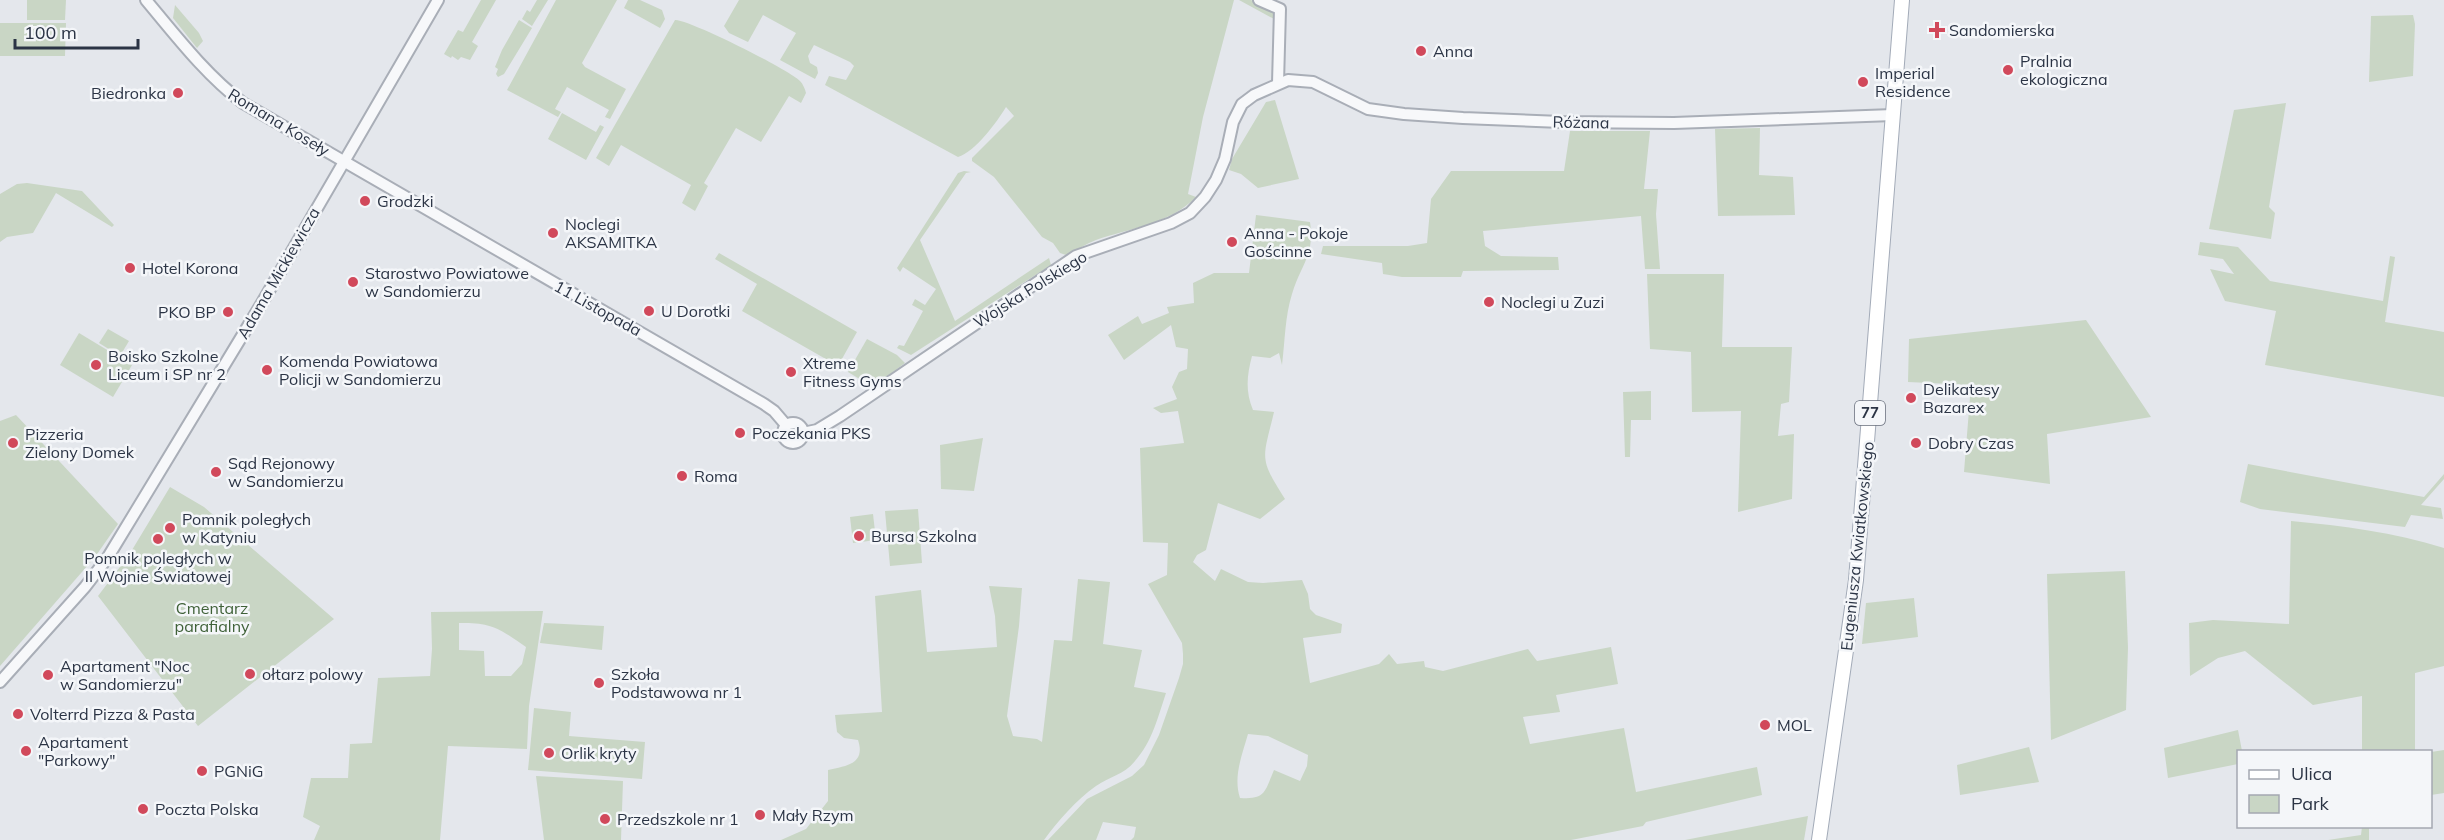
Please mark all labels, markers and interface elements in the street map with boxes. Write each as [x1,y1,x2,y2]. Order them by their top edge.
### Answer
scale bar [15,12,138,50]
place label: Sandomierska [1949,20,2055,40]
text: 100 m [24,21,77,44]
marker: Sandomierska [1930,23,1944,37]
place label: Anna [1433,41,1473,61]
marker: Anna [1414,44,1428,58]
place label: Pralnia ekologiczna [2020,51,2107,89]
place label: Imperial Residence [1875,63,1950,101]
marker: Pralnia ekologiczna [2001,63,2015,77]
marker: Imperial Residence [1856,75,1870,89]
place label: Biedronka [91,83,166,103]
street label: Romana Koseły [225,84,334,160]
marker: Biedronka [171,86,185,100]
street label: Różana [1552,112,1610,132]
place label: Grodzki [377,191,434,211]
marker: Grodzki [358,194,372,208]
street label: Adama Mickiewicza [232,204,324,342]
place label: Noclegi AKSAMITKA [565,214,657,252]
place label: Anna - Pokoje Gościnne [1244,223,1348,261]
marker: Noclegi AKSAMITKA [546,226,560,240]
marker: Anna - Pokoje Gościnne [1225,235,1239,249]
street label: Wojska Polskiego [970,246,1090,332]
place label: Hotel Korona [142,258,238,278]
marker: Hotel Korona [123,261,137,275]
place label: Starostwo Powiatowe w Sandomierzu [365,263,529,301]
marker: Starostwo Powiatowe w Sandomierzu [346,275,360,289]
street label: 11 Listopada [551,276,645,340]
place label: Noclegi u Zuzi [1501,292,1604,312]
marker: Noclegi u Zuzi [1482,295,1496,309]
place label: U Dorotki [661,301,730,321]
place label: PKO BP [158,302,216,322]
marker: U Dorotki [642,304,656,318]
marker: PKO BP [221,305,235,319]
place label: Boisko Szkolne Liceum i SP nr 2 [108,346,226,384]
place label: Komenda Powiatowa Policji w Sandomierzu [279,351,441,389]
place label: Xtreme Fitness Gyms [803,353,902,391]
marker: Boisko Szkolne Liceum i SP nr 2 [89,358,103,372]
marker: Komenda Powiatowa Policji w Sandomierzu [260,363,274,377]
marker: Xtreme Fitness Gyms [784,365,798,379]
place label: Delikatesy Bazarex [1923,379,2000,417]
marker: Delikatesy Bazarex [1904,391,1918,405]
road number: 77 [1855,401,1885,425]
place label: Poczekania PKS [752,423,871,443]
place label: Pizzeria Zielony Domek [25,424,135,462]
marker: Poczekania PKS [733,426,747,440]
place label: Dobry Czas [1928,433,2014,453]
marker: Pizzeria Zielony Domek [6,436,20,450]
marker: Dobry Czas [1909,436,1923,450]
street label: Eugeniusza Kwiatkowskiego [1836,440,1878,652]
place label: Sąd Rejonowy w Sandomierzu [228,453,344,491]
marker: Sąd Rejonowy w Sandomierzu [209,465,223,479]
place label: Roma [694,466,738,486]
marker: Roma [675,469,689,483]
place label: Pomnik poległych w Katyniu [182,509,311,547]
marker: Pomnik poległych w Katyniu [163,521,177,535]
place label: Bursa Szkolna [871,526,977,546]
marker: Bursa Szkolna [852,529,866,543]
marker: Pomnik poległych w II Wojnie Światowej [151,532,165,546]
place label: Pomnik poległych w II Wojnie Światowej [84,548,232,586]
park label: Cmentarz parafialny [175,598,250,636]
place label: Apartament "Noc w Sandomierzu" [60,656,190,694]
place label: ołtarz polowy [262,664,364,684]
place label: Szkoła Podstawowa nr 1 [611,664,742,702]
marker: ołtarz polowy [243,667,257,681]
marker: Apartament "Noc w Sandomierzu" [41,668,55,682]
marker: Szkoła Podstawowa nr 1 [592,676,606,690]
place label: Volterrd Pizza & Pasta [30,704,195,724]
marker: Volterrd Pizza & Pasta [11,707,25,721]
place label: MOL [1777,715,1812,735]
marker: MOL [1758,718,1772,732]
place label: Apartament "Parkowy" [38,732,129,770]
place label: Orlik kryty [561,743,637,763]
marker: Apartament "Parkowy" [19,744,33,758]
marker: Orlik kryty [542,746,556,760]
legend [2237,750,2432,828]
place label: PGNiG [214,761,263,781]
text: Ulica [2291,762,2332,785]
marker: PGNiG [195,764,209,778]
text: Park [2291,792,2330,815]
place label: Poczta Polska [155,799,259,819]
marker: Poczta Polska [136,802,150,816]
place label: Mały Rzym [772,805,854,825]
marker: Mały Rzym [753,808,767,822]
place label: Przedszkole nr 1 [617,809,739,829]
marker: Przedszkole nr 1 [598,812,612,826]

